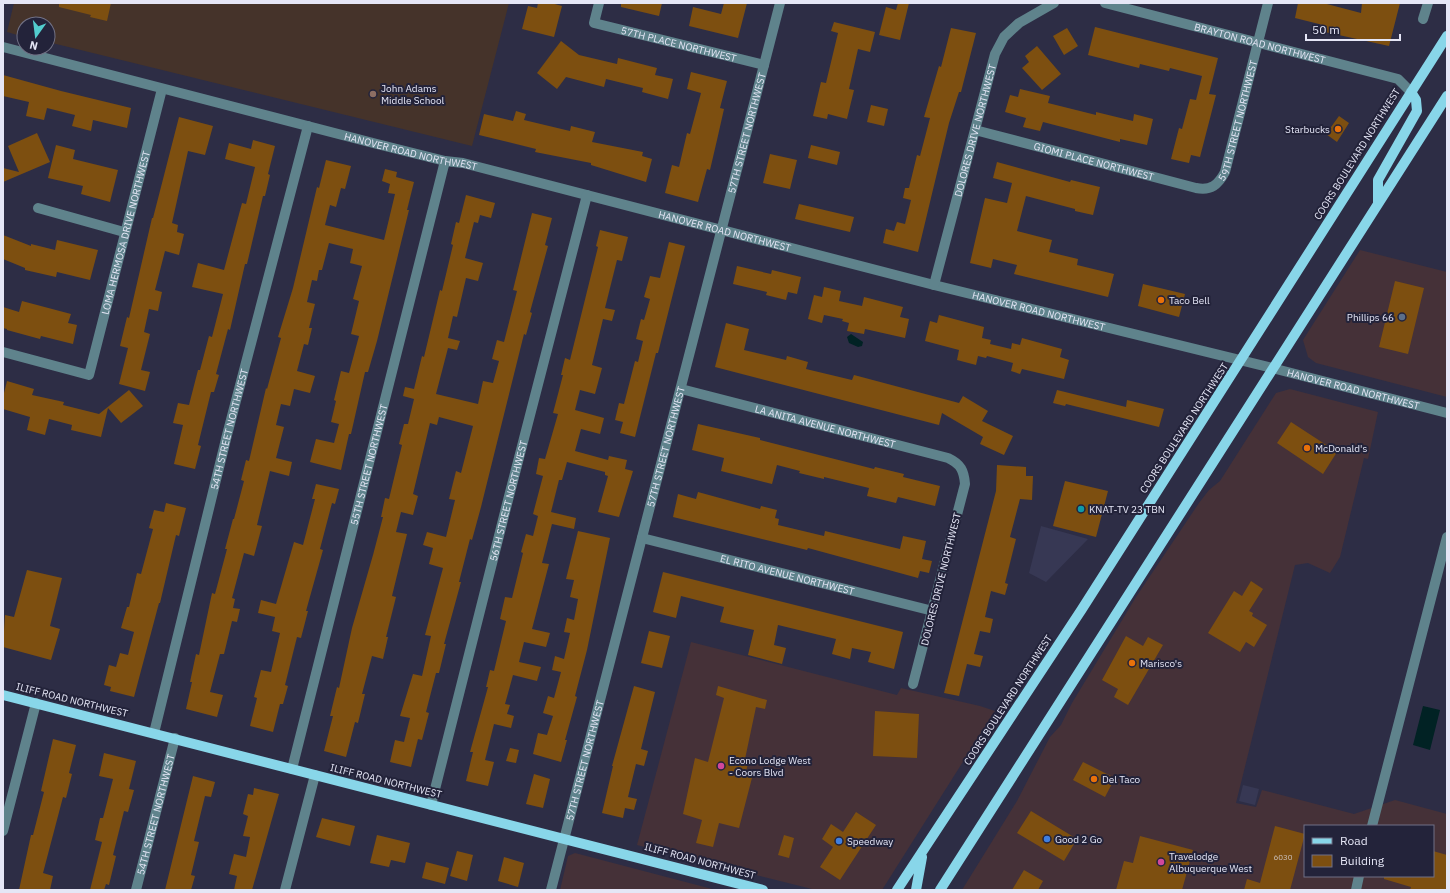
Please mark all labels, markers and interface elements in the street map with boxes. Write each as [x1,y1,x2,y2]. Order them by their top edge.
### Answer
north arrow [16,16,56,56]
scale bar [1306,16,1400,42]
street label: BRAYTON ROAD NORTHWEST [1193,20,1327,66]
text: 50 m [1312,22,1340,37]
street label: 57TH PLACE NORTHWEST [620,23,738,65]
text: N [28,38,39,53]
street label: 59TH STREET NORTHWEST [1215,58,1260,183]
street label: DOLORES DRIVE NORTHWEST [951,62,999,198]
street label: 57TH STREET NORTHWEST [725,71,768,195]
place label: John Adams Middle School [381,82,445,107]
street label: COORS BOULEVARD NORTHWEST [1311,86,1403,222]
marker: John Adams Middle School [368,89,378,99]
place label: Starbucks [1285,123,1330,136]
marker: Starbucks [1333,124,1343,134]
street label: HANOVER ROAD NORTHWEST [343,129,479,173]
street label: GIOMI PLACE NORTHWEST [1032,139,1156,183]
street label: LOMA HERMOSA DRIVE NORTHWEST [98,149,153,316]
street label: HANOVER ROAD NORTHWEST [657,207,793,254]
street label: HANOVER ROAD NORTHWEST [971,288,1107,333]
place label: Taco Bell [1169,294,1210,307]
marker: Taco Bell [1156,295,1166,305]
place label: Phillips 66 [1347,311,1394,324]
marker: Phillips 66 [1397,312,1407,322]
street label: COORS BOULEVARD NORTHWEST [1137,360,1231,496]
street label: HANOVER ROAD NORTHWEST [1286,366,1421,412]
street label: 54TH STREET NORTHWEST [207,367,251,491]
street label: 57TH STREET NORTHWEST [644,385,687,508]
street label: 55TH STREET NORTHWEST [347,402,390,526]
street label: LA ANITA AVENUE NORTHWEST [754,402,897,451]
street label: 56TH STREET NORTHWEST [486,439,530,562]
place label: McDonald's [1315,442,1367,455]
marker: McDonald's [1302,443,1312,453]
place label: KNAT-TV 23 TBN [1089,503,1165,516]
marker: KNAT-TV 23 TBN [1076,504,1086,514]
street label: DOLORES DRIVE NORTHWEST [918,511,964,647]
street label: EL RITO AVENUE NORTHWEST [719,551,856,598]
street label: COORS BOULEVARD NORTHWEST [961,632,1055,768]
place label: Marisco's [1140,657,1182,670]
marker: Marisco's [1127,658,1137,668]
street label: ILIFF ROAD NORTHWEST [15,680,129,720]
street label: 57TH STREET NORTHWEST [563,698,606,822]
street label: 54TH STREET NORTHWEST [134,752,177,876]
place label: Econo Lodge West - Coors Blvd [729,754,811,779]
street label: ILIFF ROAD NORTHWEST [329,761,443,801]
marker: Econo Lodge West - Coors Blvd [716,761,726,771]
place label: Del Taco [1102,773,1141,786]
marker: Del Taco [1089,774,1099,784]
legend [1304,825,1434,877]
place label: Good 2 Go [1055,833,1103,846]
text: Road [1340,833,1368,848]
marker: Good 2 Go [1042,834,1052,844]
place label: Speedway [847,835,893,848]
marker: Speedway [834,836,844,846]
street label: ILIFF ROAD NORTHWEST [643,840,757,882]
place label: Travelodge Albuquerque West [1169,850,1253,875]
house number: 6030 [1273,852,1293,862]
text: Building [1340,853,1385,868]
marker: Travelodge Albuquerque West [1156,857,1166,867]

